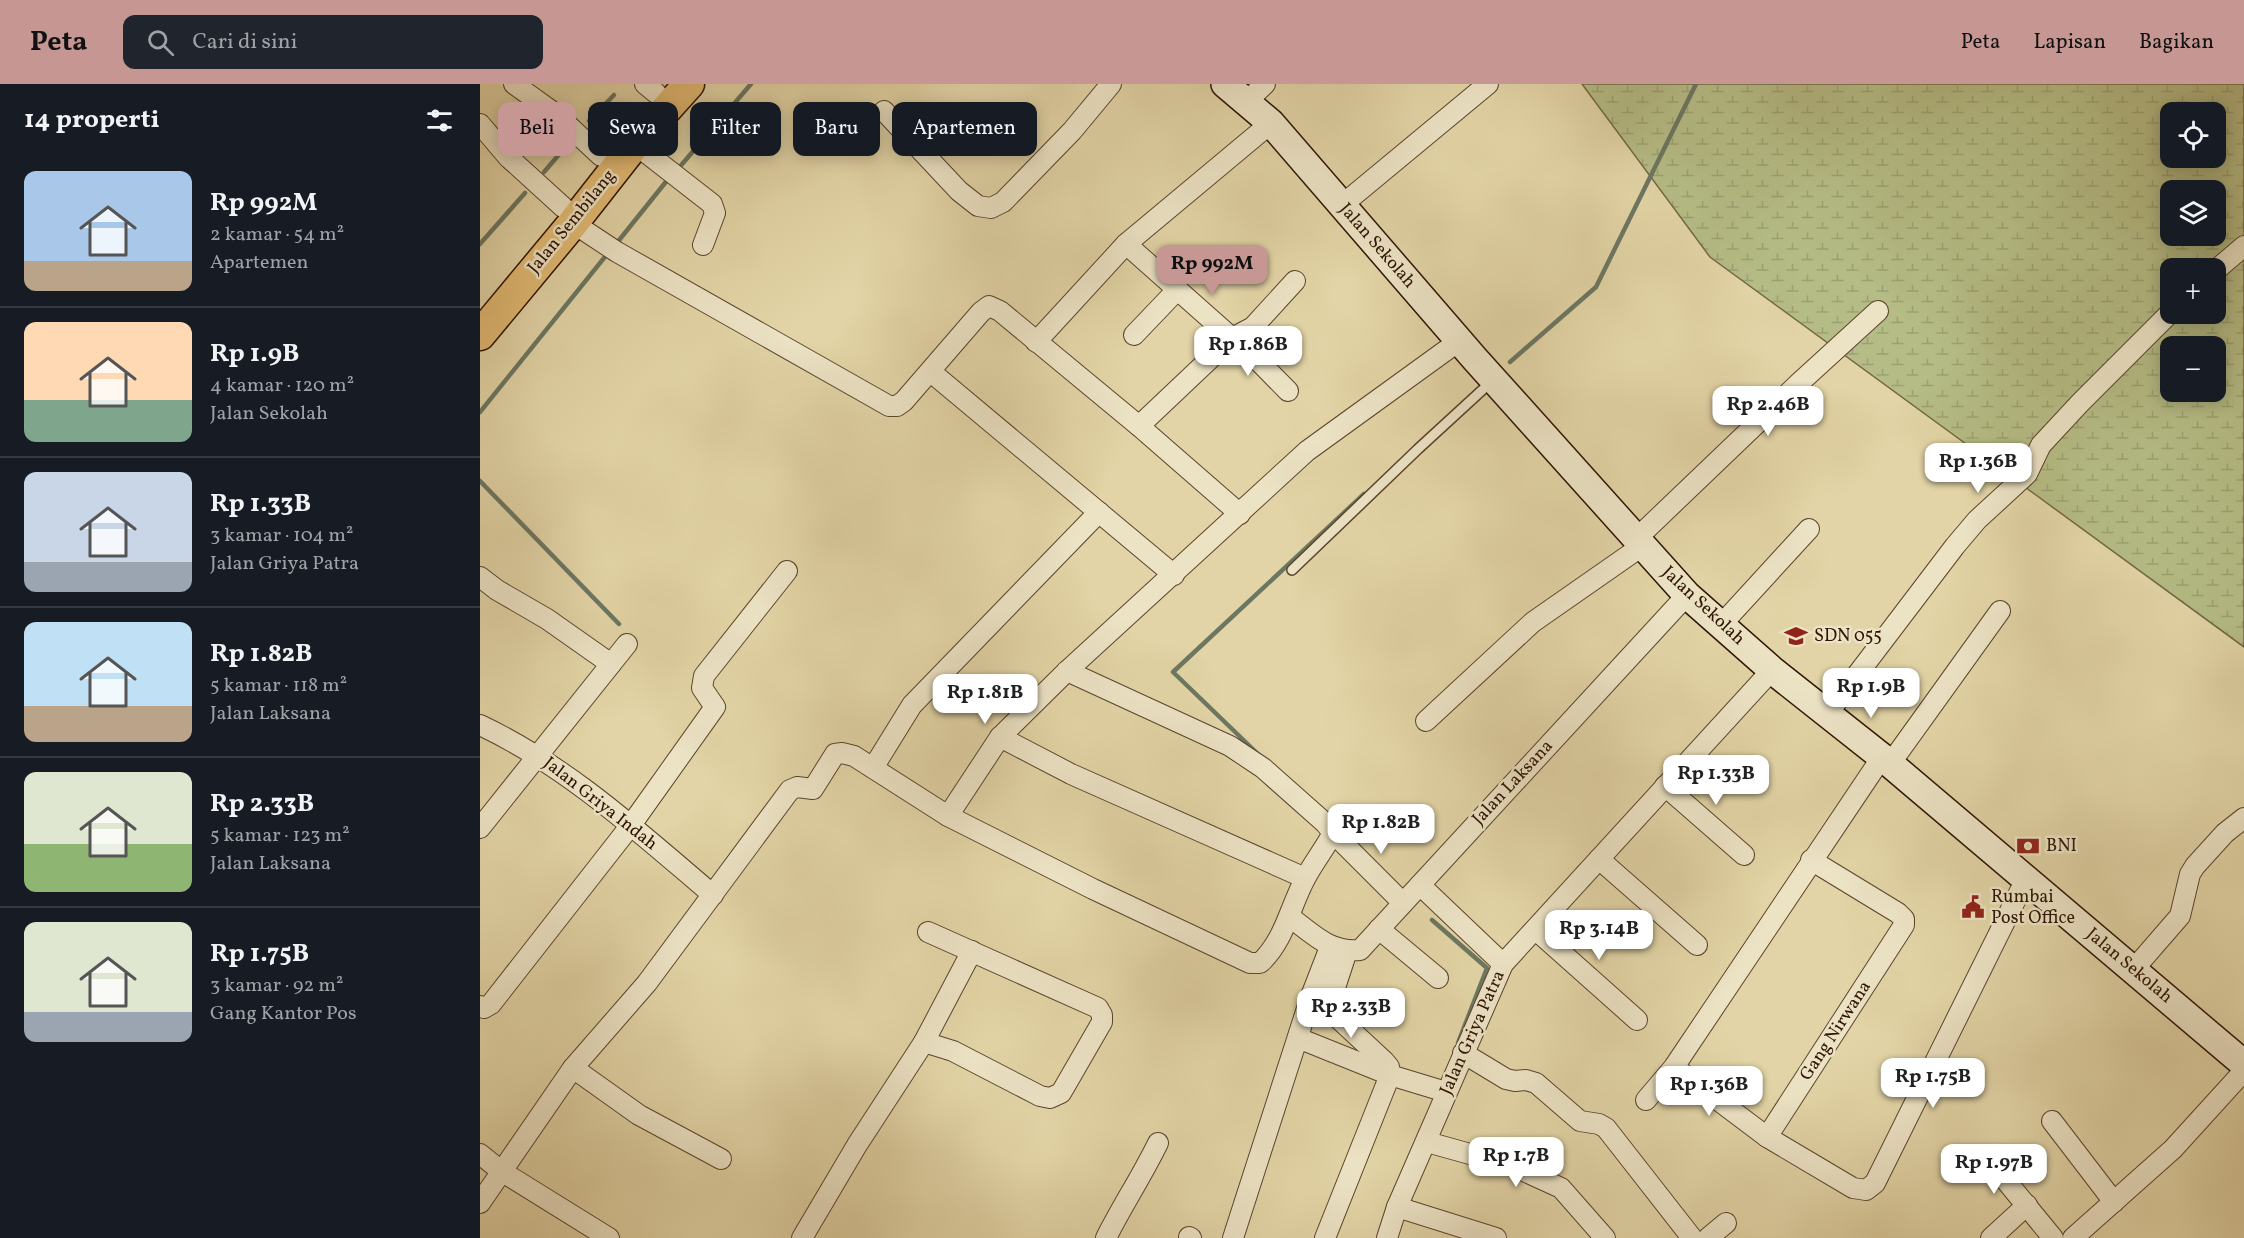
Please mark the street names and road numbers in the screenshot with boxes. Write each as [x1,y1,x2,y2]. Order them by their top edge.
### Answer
street label: Jalan Sembilang [522,165,622,279]
street label: Jalan Sekolah [1333,198,1421,294]
street label: Jalan Sekolah [1656,561,1751,651]
street label: Jalan Laksana [1467,735,1559,831]
street label: Jalan Griya Indah [538,751,663,857]
street label: Jalan Sekolah [2080,922,2178,1010]
street label: Jalan Griya Patra [1434,967,1512,1099]
street label: Gang Nirwana [1794,976,1878,1086]

